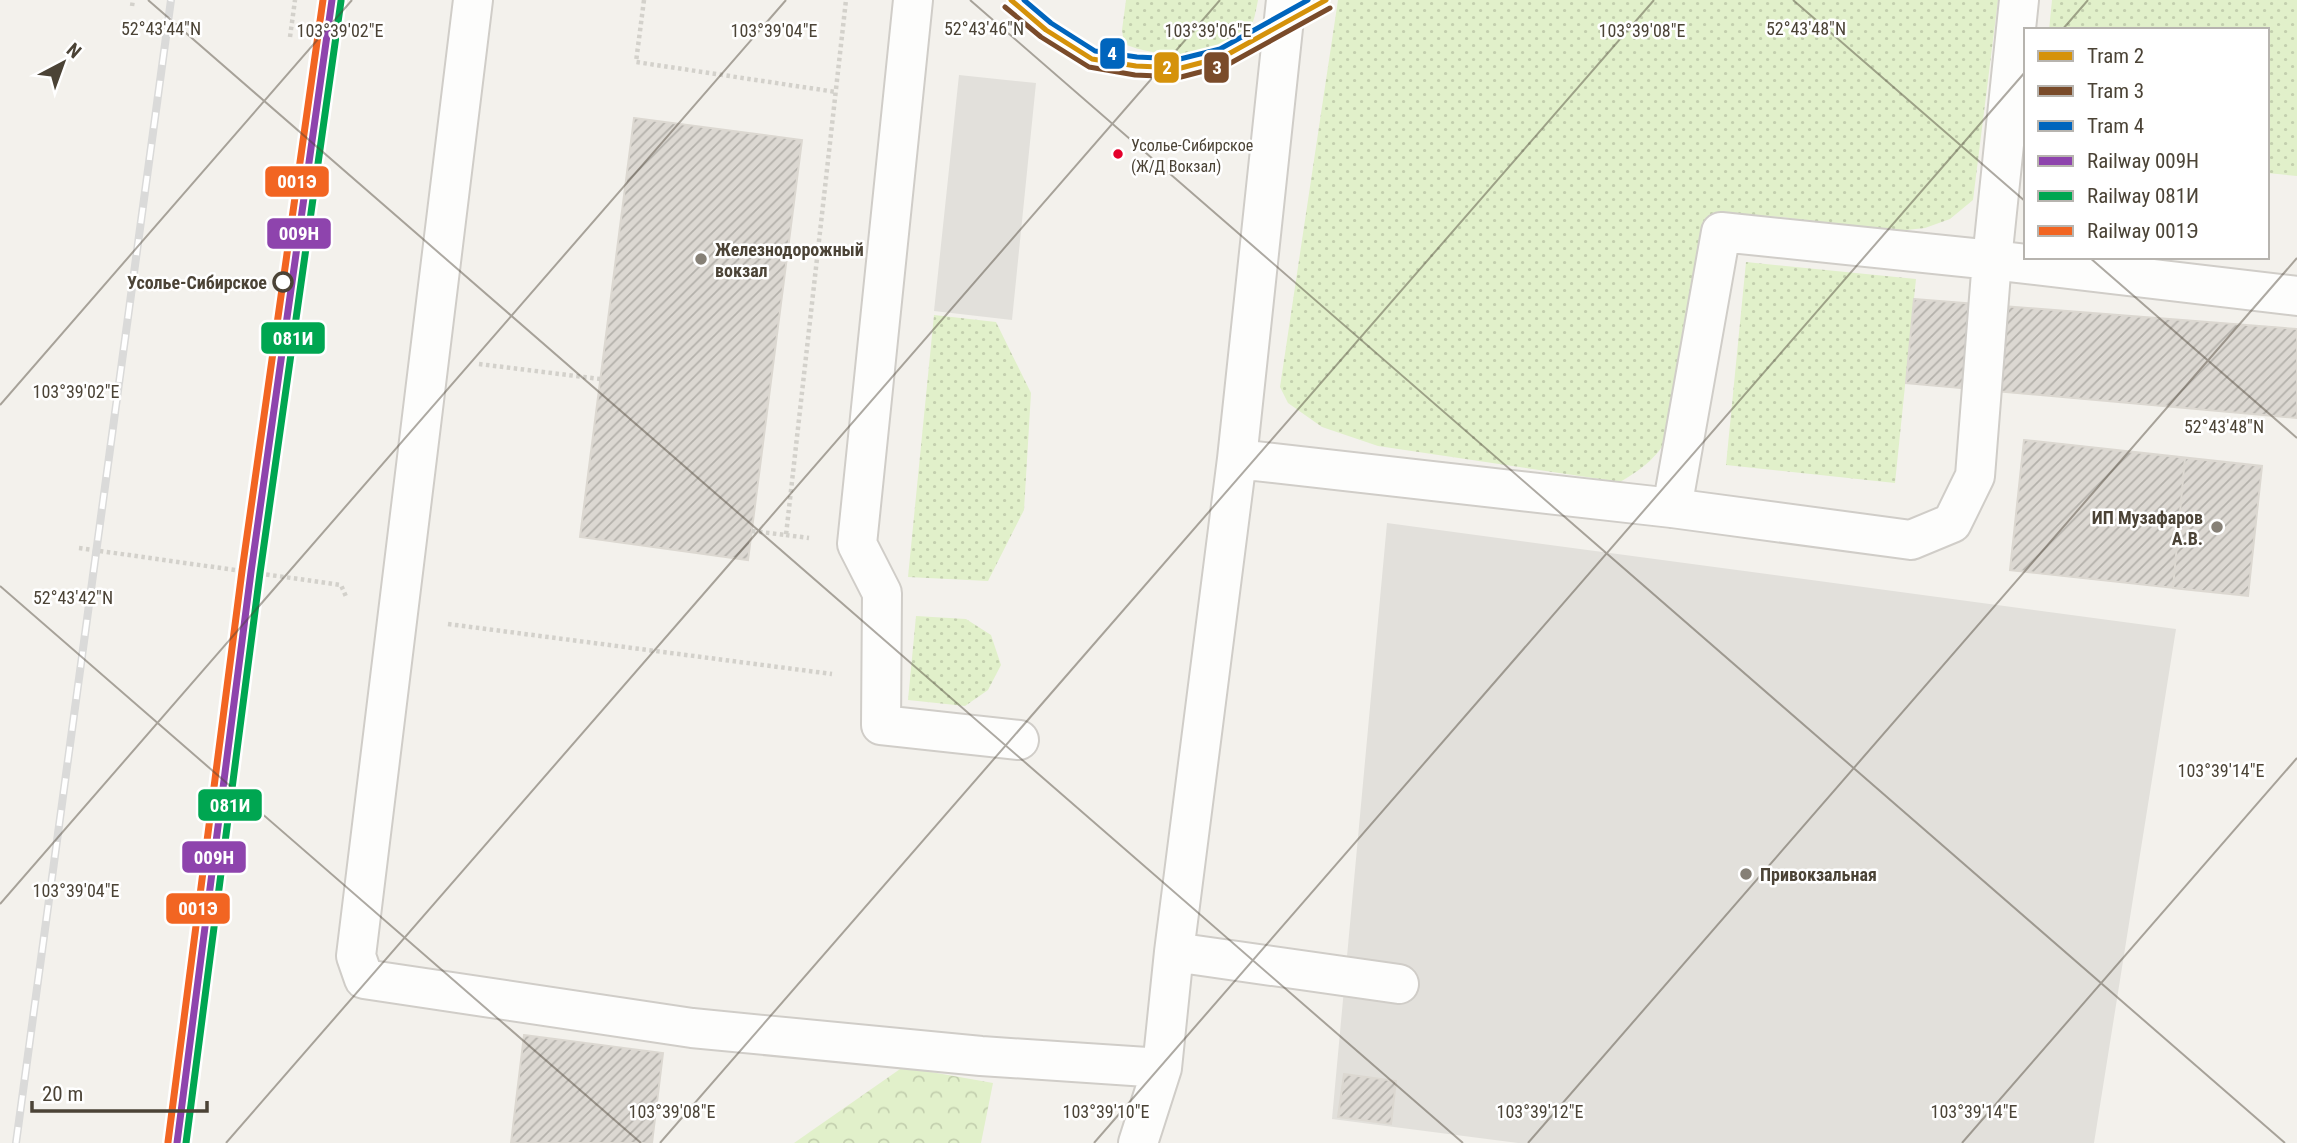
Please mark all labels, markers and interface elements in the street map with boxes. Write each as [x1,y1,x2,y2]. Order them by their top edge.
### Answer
text: 52°43'44"N [121,18,201,39]
text: 52°43'46"N [944,18,1024,39]
text: 52°43'48"N [1766,18,1846,39]
text: 103°39'02"E [297,20,383,41]
text: 103°39'04"E [731,20,817,41]
text: 103°39'06"E [1165,20,1251,41]
text: 103°39'08"E [1599,20,1685,41]
north arrow [28,28,98,98]
legend [2024,28,2269,259]
line badge: 4 [1099,37,1126,70]
text: N [62,38,86,63]
text: 4 [1107,42,1117,65]
text: Tram 2 [2087,44,2144,68]
line badge: 2 [1153,51,1180,84]
line badge: 3 [1203,51,1230,84]
text: 2 [1162,56,1172,79]
text: 3 [1212,56,1222,79]
text: Tram 3 [2087,79,2144,103]
text: Tram 4 [2087,114,2144,138]
place label: Усолье-Сибирское (Ж/Д Вокзал) [1131,136,1253,176]
marker: Усолье-Сибирское (Ж/Д Вокзал) [1111,147,1125,161]
text: Railway 009Н [2087,149,2199,173]
line badge: 001Э [264,165,330,198]
text: 001Э [277,170,317,193]
text: Railway 081И [2087,184,2199,208]
line badge: 009Н [266,217,332,250]
text: Railway 001Э [2087,219,2198,243]
text: 009Н [279,222,319,245]
place label: Железнодорожный вокзал [715,239,864,281]
marker: Железнодорожный вокзал [693,251,709,267]
place label: Усолье-Сибирское [127,272,267,293]
marker: Усолье-Сибирское [273,272,293,292]
line badge: 081И [260,321,326,355]
text: 081И [273,327,313,350]
text: 103°39'02"E [33,381,119,402]
text: 52°43'48"N [2184,416,2264,437]
place label: ИП Музафаров А.В. [2092,507,2203,549]
marker: ИП Музафаров А.В. [2209,519,2225,535]
text: 52°43'42"N [33,587,113,608]
text: 103°39'14"E [2178,760,2264,781]
line badge: 081И [197,788,263,822]
text: 081И [210,794,250,817]
line badge: 009Н [181,840,247,874]
text: 009Н [194,846,234,869]
place label: Привокзальная [1760,864,1877,885]
marker: Привокзальная [1738,866,1754,882]
text: 103°39'04"E [33,880,119,901]
line badge: 001Э [165,892,231,925]
text: 001Э [178,897,218,920]
scale bar [32,1070,206,1114]
text: 20 m [42,1082,83,1106]
text: 103°39'08"E [629,1101,715,1122]
text: 103°39'10"E [1063,1101,1149,1122]
text: 103°39'12"E [1497,1101,1583,1122]
text: 103°39'14"E [1931,1101,2017,1122]

